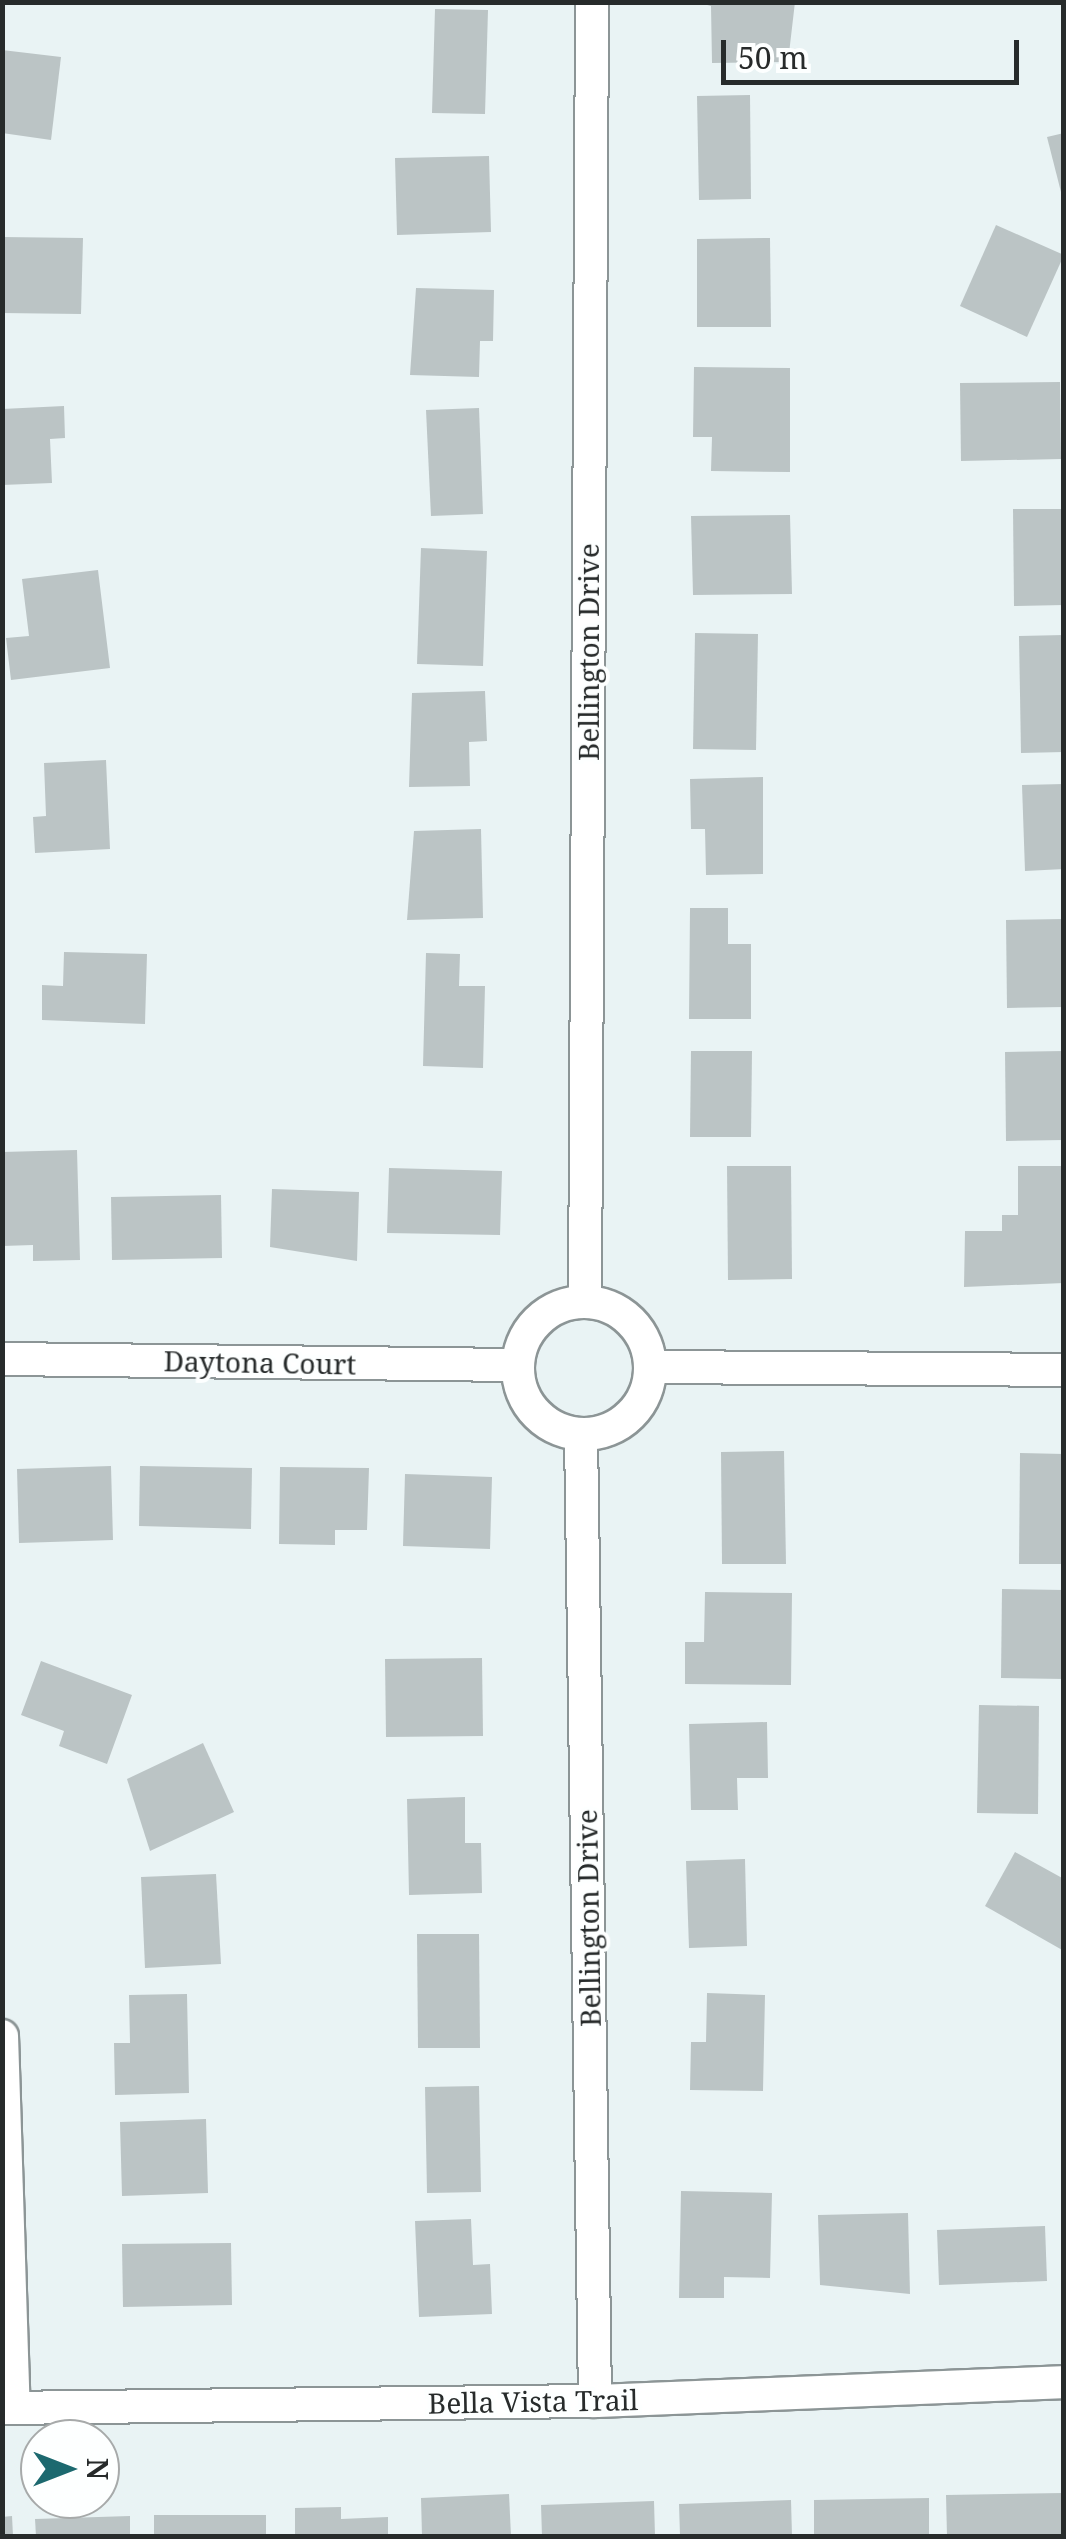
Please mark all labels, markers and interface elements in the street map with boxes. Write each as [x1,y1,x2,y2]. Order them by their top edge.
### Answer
scale bar [726,20,1024,82]
text: 50 m [738,37,808,78]
street label: Bellington Drive [571,543,605,761]
street label: Daytona Court [163,1344,357,1380]
street label: Bellington Drive [569,1809,607,2027]
street label: Bella Vista Trail [428,2382,638,2420]
north arrow [20,2419,120,2519]
text: N [79,2458,117,2480]

